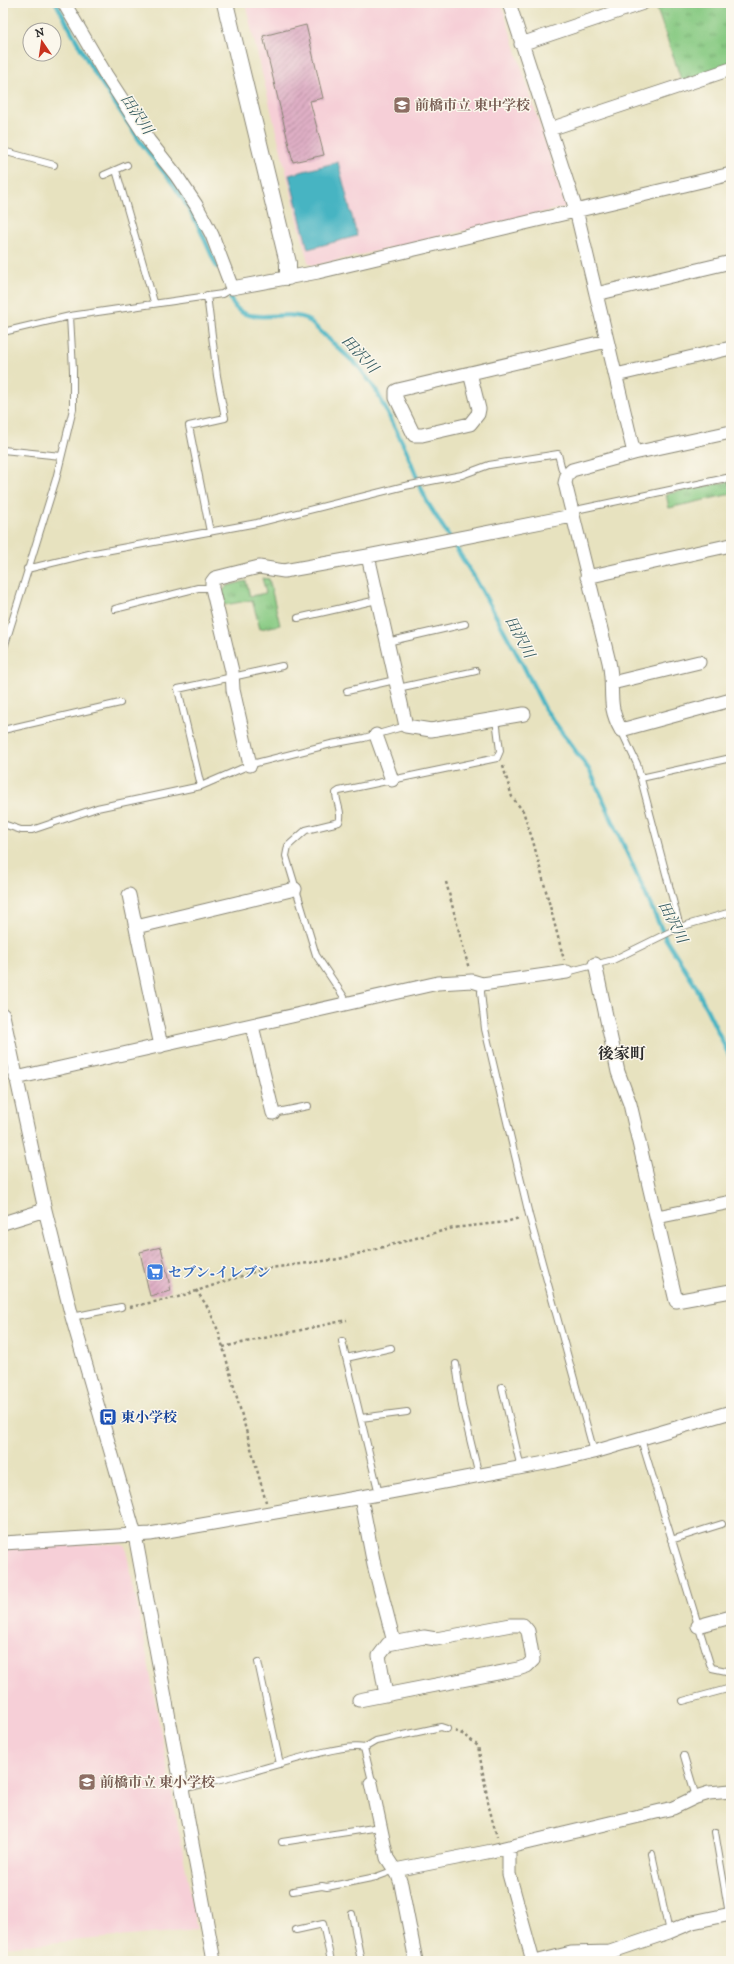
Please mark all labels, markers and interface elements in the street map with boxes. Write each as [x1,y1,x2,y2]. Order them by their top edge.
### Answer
north arrow [22,22,62,62]
text: N [34,25,46,41]
water label: 田沢川 [116,90,158,140]
school or university icon: 前橋市立 東中学校 [392,95,412,115]
place label: 前橋市立 東中学校 [415,97,530,115]
water label: 田沢川 [337,331,383,379]
water label: 田沢川 [501,613,539,663]
water label: 田沢川 [654,898,692,948]
district label: 後家町 [598,1044,646,1064]
supermarket icon: セブン-イレブン [145,1262,165,1282]
place label: セブン-イレブン [168,1264,271,1282]
bus stop icon: 東小学校 [98,1407,118,1427]
place label: 東小学校 [121,1409,177,1427]
school or university icon: 前橋市立 東小学校 [77,1772,97,1792]
place label: 前橋市立 東小学校 [100,1774,215,1792]

